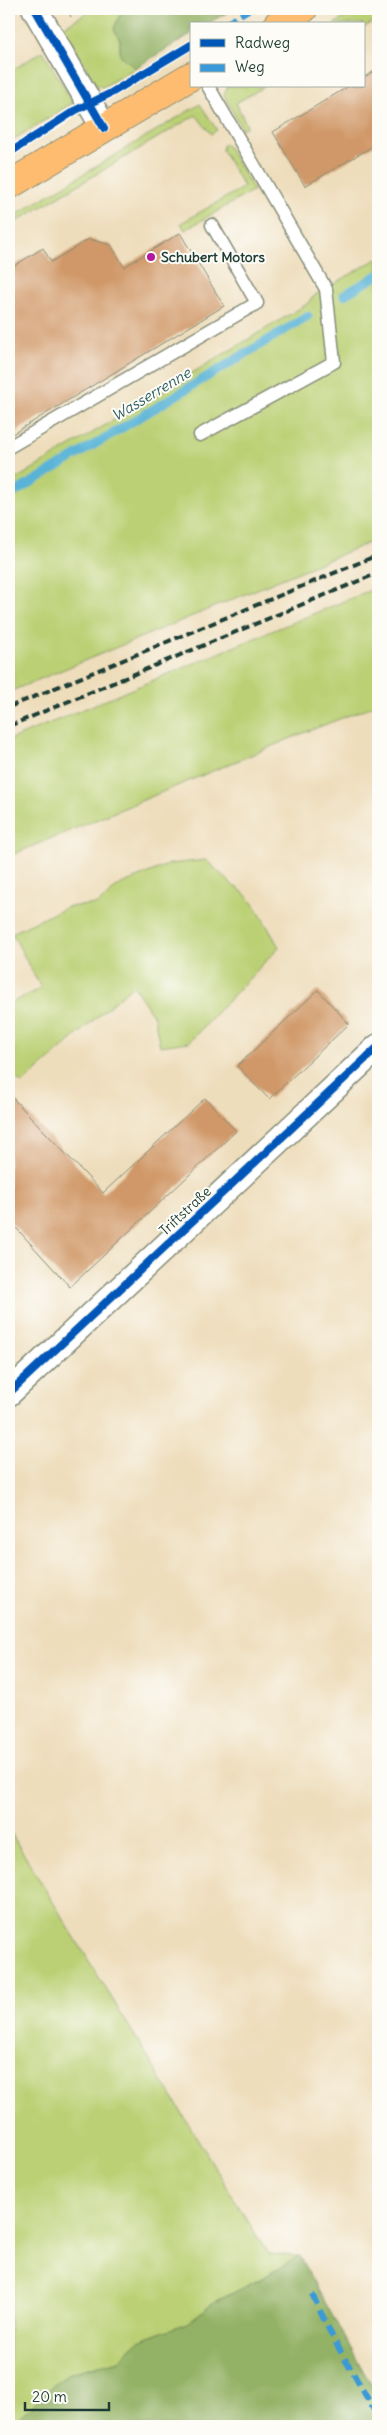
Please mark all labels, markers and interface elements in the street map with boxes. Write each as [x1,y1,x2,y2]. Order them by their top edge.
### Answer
legend [190,22,364,88]
text: Radweg [235,33,290,52]
text: Weg [235,57,265,76]
place label: Schubert Motors [161,248,265,266]
marker: Schubert Motors [145,251,157,263]
water label: Wasserrenne [108,363,195,425]
street label: Triftstraße [155,1182,215,1240]
scale bar [25,2380,109,2412]
text: 20 m [32,2387,67,2406]

